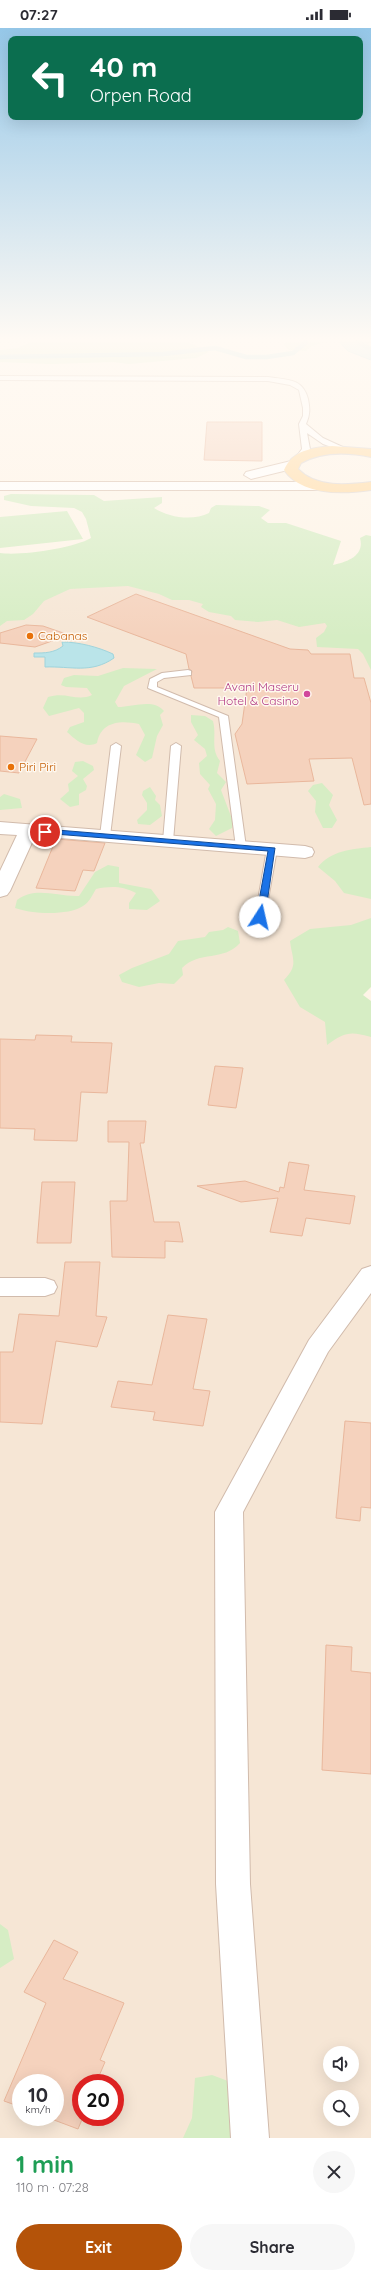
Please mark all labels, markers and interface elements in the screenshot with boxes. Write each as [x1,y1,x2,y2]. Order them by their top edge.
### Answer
text: 07:27 [20,5,58,24]
text: 40 m [90,49,157,84]
icon: left [24,52,76,104]
text: Orpen Road [90,84,192,107]
place label: Cabanas [38,628,88,643]
marker: Cabanas [25,631,35,641]
place label: Avani Maseru Hotel & Casino [217,679,299,708]
marker: Avani Maseru Hotel & Casino [302,689,312,699]
place label: Piri Piri [19,759,56,774]
marker: Piri Piri [6,762,16,772]
pin [28,815,62,849]
icon: arrive [34,821,56,843]
position arrow [239,896,281,938]
map controls [323,2046,359,2126]
button: sound [323,2046,359,2082]
speed limit sign: 20 [72,2074,124,2126]
text: 10 [28,2082,48,2107]
button: search [323,2090,359,2126]
text: km/h [25,2103,51,2116]
text: 1 min [16,2149,74,2179]
button: close [313,2151,355,2193]
text: 110 m · 07:28 [16,2179,89,2195]
button: Exit [16,2224,182,2270]
button: Share [190,2224,355,2270]

